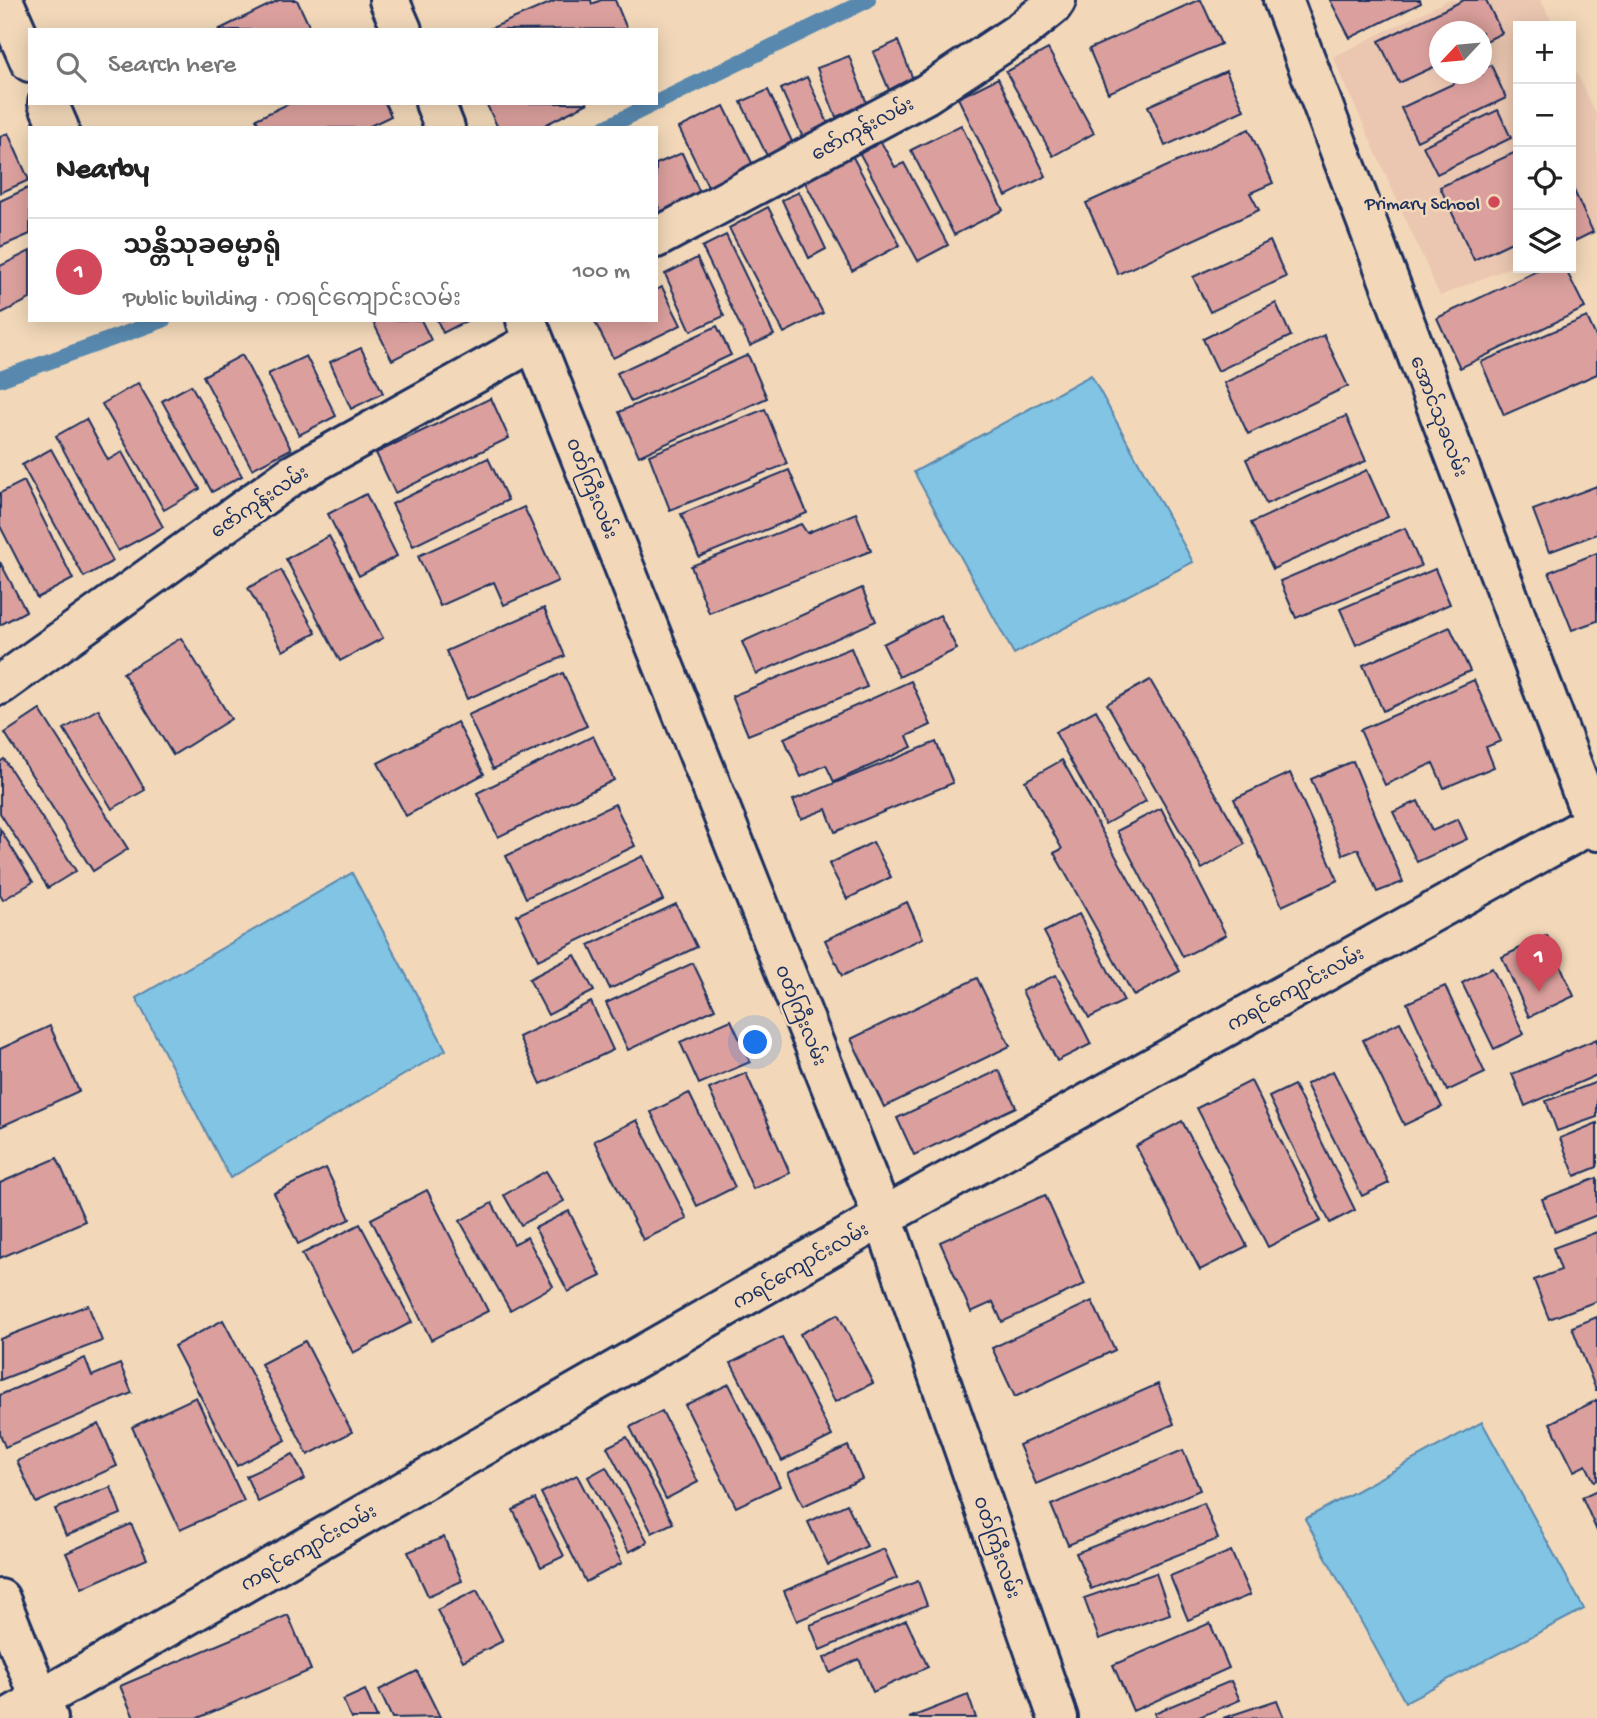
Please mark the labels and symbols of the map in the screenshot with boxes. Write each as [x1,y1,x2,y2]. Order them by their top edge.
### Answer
north arrow [1429,21,1492,84]
street label: ဇော်ကုန်းလမ်း [806,89,920,170]
place label: Primary School [1364,194,1480,217]
marker: Primary School [1486,194,1502,210]
street label: အောင်သုခလမ်း [1401,351,1476,482]
street label: ၀တ်ကြီးလမ်း [558,433,626,544]
street label: ဇော်ကုန်းလမ်း [204,458,315,547]
pin: 1 [1516,934,1562,992]
street label: ကရင်ကျောင်းလမ်း [1221,939,1370,1039]
street label: ၀တ်ကြီးလမ်း [767,960,835,1071]
your location [738,1025,772,1059]
street label: ကရင်ကျောင်းလမ်း [727,1215,874,1317]
street label: ၀တ်ကြီးလမ်း [965,1492,1029,1603]
street label: ကရင်ကျောင်းလမ်း [235,1497,382,1599]

